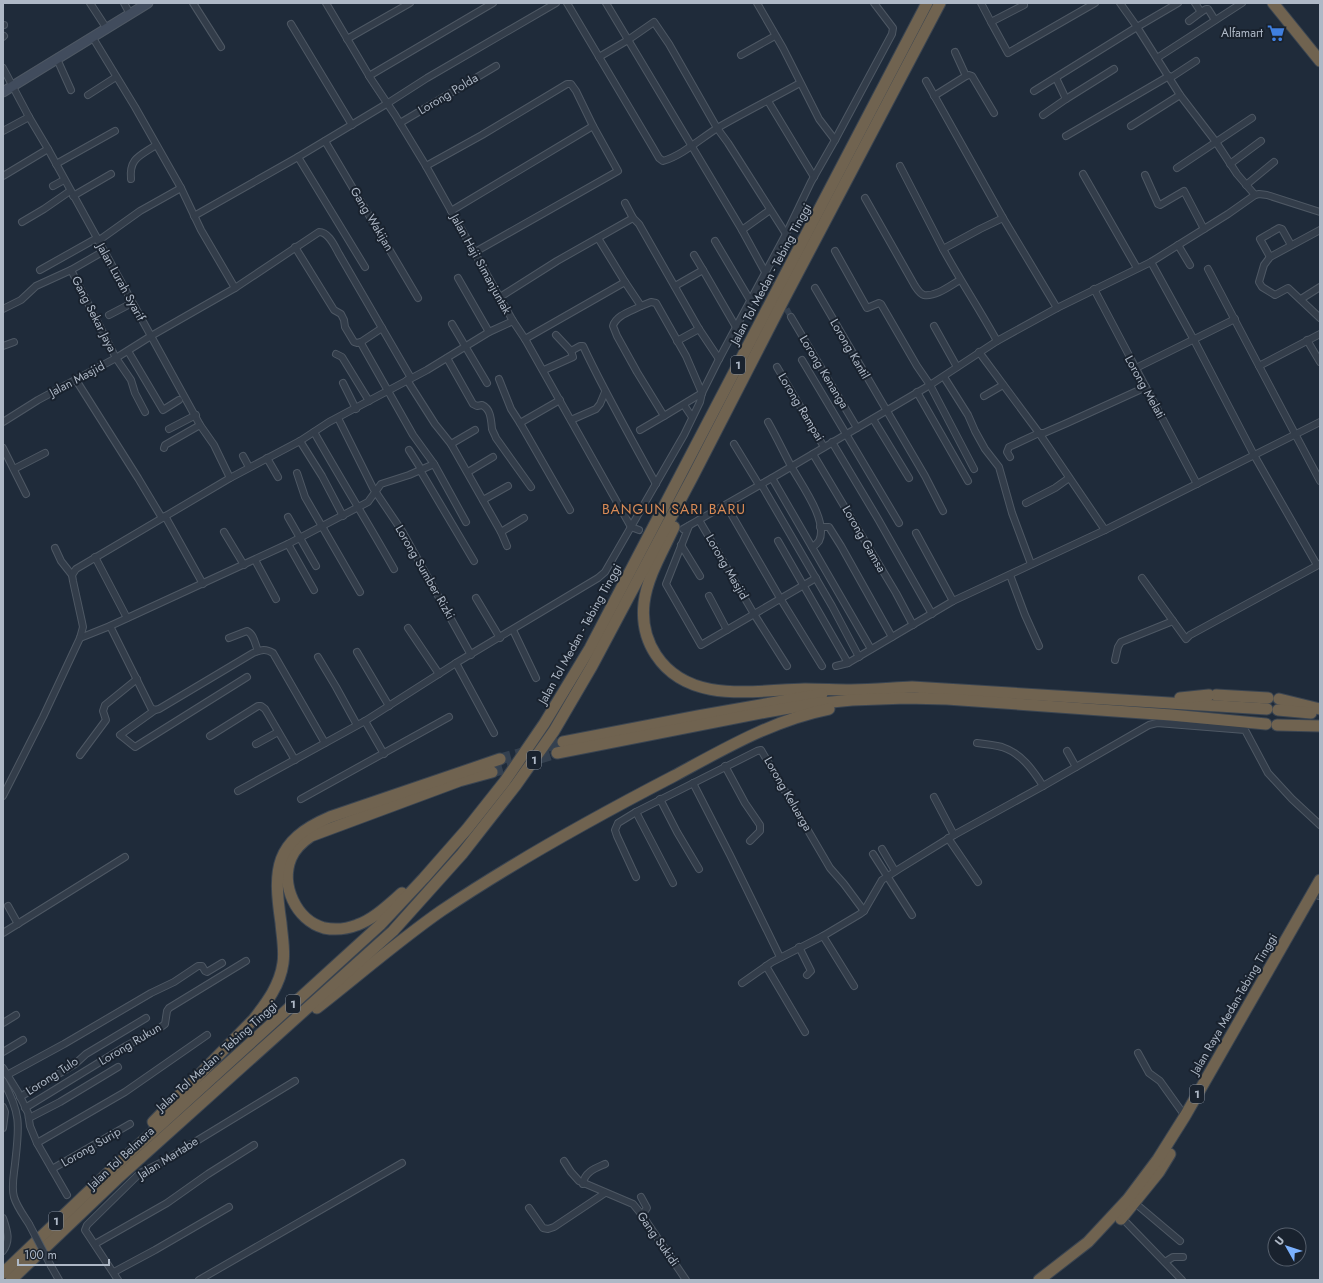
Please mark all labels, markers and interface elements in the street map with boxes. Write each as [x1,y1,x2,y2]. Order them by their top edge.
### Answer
supermarket icon: Alfamart [1266,23,1286,43]
place label: Alfamart [1221,24,1263,42]
street label: Lorong Polda [415,69,482,119]
street label: Gang Wakijan [346,184,398,254]
street label: Jalan Tol Medan - Tebing Tinggi [725,200,816,350]
street label: Jalan Haji Simanjuntak [445,209,516,318]
street label: Jalan Lurah Syarif [91,238,150,325]
street label: Gang Sekar Jaya [67,273,121,355]
street label: Lorong Kantil [826,316,874,382]
street label: Lorong Kenanga [795,332,853,412]
street label: Lorong Melati [1120,352,1170,422]
road number: 1 [731,356,745,374]
street label: Jalan Masjid [44,357,108,402]
street label: Lorong Rampai [774,369,828,445]
district label: BANGUN SARI BARU [602,499,746,519]
street label: Lorong Gamsa [838,502,890,576]
street label: Lorong Sumber Rizki [391,522,459,622]
street label: Lorong Masjid [701,531,753,603]
street label: Jalan Tol Medan - Tebing Tinggi [533,561,626,709]
road number: 1 [527,751,541,769]
street label: Lorong Keluarga [759,753,817,835]
street label: Jalan Raya Medan-Tebing Tinggi [1185,930,1282,1080]
road number: 1 [286,995,300,1013]
street label: Jalan Tol Medan - Tebing Tinggi [151,996,282,1117]
street label: Lorong Rukun [95,1018,165,1070]
street label: Lorong Tulo [22,1052,82,1100]
road number: 1 [1190,1085,1204,1103]
street label: Jalan Tol Belmera [82,1122,159,1195]
street label: Lorong Surip [58,1123,124,1171]
street label: Jalan Martabe [133,1132,202,1185]
street label: Gang Sukidi [633,1208,683,1270]
road number: 1 [49,1212,63,1230]
north arrow [1267,1227,1307,1267]
text: U [1271,1233,1288,1249]
scale bar [18,1241,109,1267]
text: 100 m [24,1246,57,1264]

